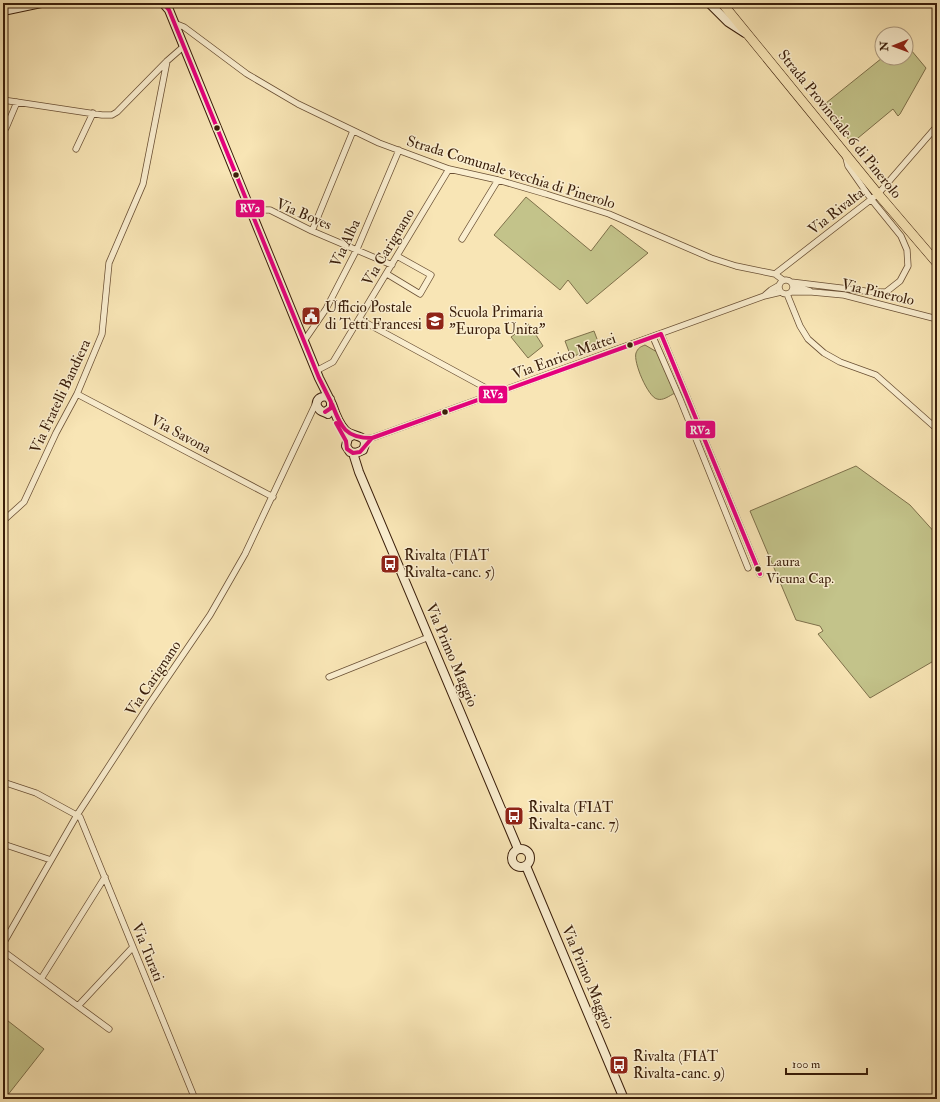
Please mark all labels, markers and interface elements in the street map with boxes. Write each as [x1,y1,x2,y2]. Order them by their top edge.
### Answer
north arrow [874,26,914,66]
text: N [878,40,891,52]
street label: Strada Provinciale 6 di Pinerolo [774,46,906,203]
unlabelled marker [212,123,222,133]
street label: Strada Comunale vecchia di Pinerolo [404,132,617,213]
unlabelled marker [231,170,241,180]
street label: Via Rivalta [804,183,869,239]
street label: Via Boves [273,194,334,235]
line badge: RV2 [235,199,265,218]
text: RV2 [240,202,261,215]
street label: Via Carignano [358,205,419,289]
street label: Via Alba [326,215,365,270]
street label: Via Pinerolo [840,275,916,310]
place label: Ufficio Postale di Tetti Francesi [325,298,422,334]
place label: Scuola Primaria "Europa Unita" [449,303,546,340]
public building icon: Ufficio Postale di Tetti Francesi [300,305,322,327]
school or university icon: Scuola Primaria "Europa Unita" [424,310,446,332]
street label: Via Enrico Mattei [510,329,619,384]
street label: Via Fratelli Bandiera [26,335,96,456]
unlabelled marker [625,340,635,350]
line badge: RV2 [478,385,508,404]
text: RV2 [483,388,504,401]
unlabelled marker [440,407,450,417]
street label: Via Savona [147,411,215,459]
line badge: RV2 [685,420,716,439]
text: RV2 [690,424,711,437]
place label: Rivalta (FIAT Rivalta-canc. 5) [404,546,495,582]
bus stop icon: Rivalta (FIAT Rivalta-canc. 5) [379,553,401,575]
place label: Laura Vicuna Cap. [766,553,834,588]
marker: Laura Vicuna Cap. [753,564,763,574]
street label: Via Primo Maggio [421,601,482,710]
street label: Via Carignano [121,637,186,720]
place label: Rivalta (FIAT Rivalta-canc. 7) [528,798,619,834]
bus stop icon: Rivalta (FIAT Rivalta-canc. 7) [503,805,525,827]
street label: Via Turati [127,920,168,984]
street label: Via Primo Maggio [557,923,618,1032]
place label: Rivalta (FIAT Rivalta-canc. 9) [633,1047,725,1083]
scale bar [786,1050,867,1076]
bus stop icon: Rivalta (FIAT Rivalta-canc. 9) [608,1054,630,1076]
text: 100 m [792,1057,821,1072]

